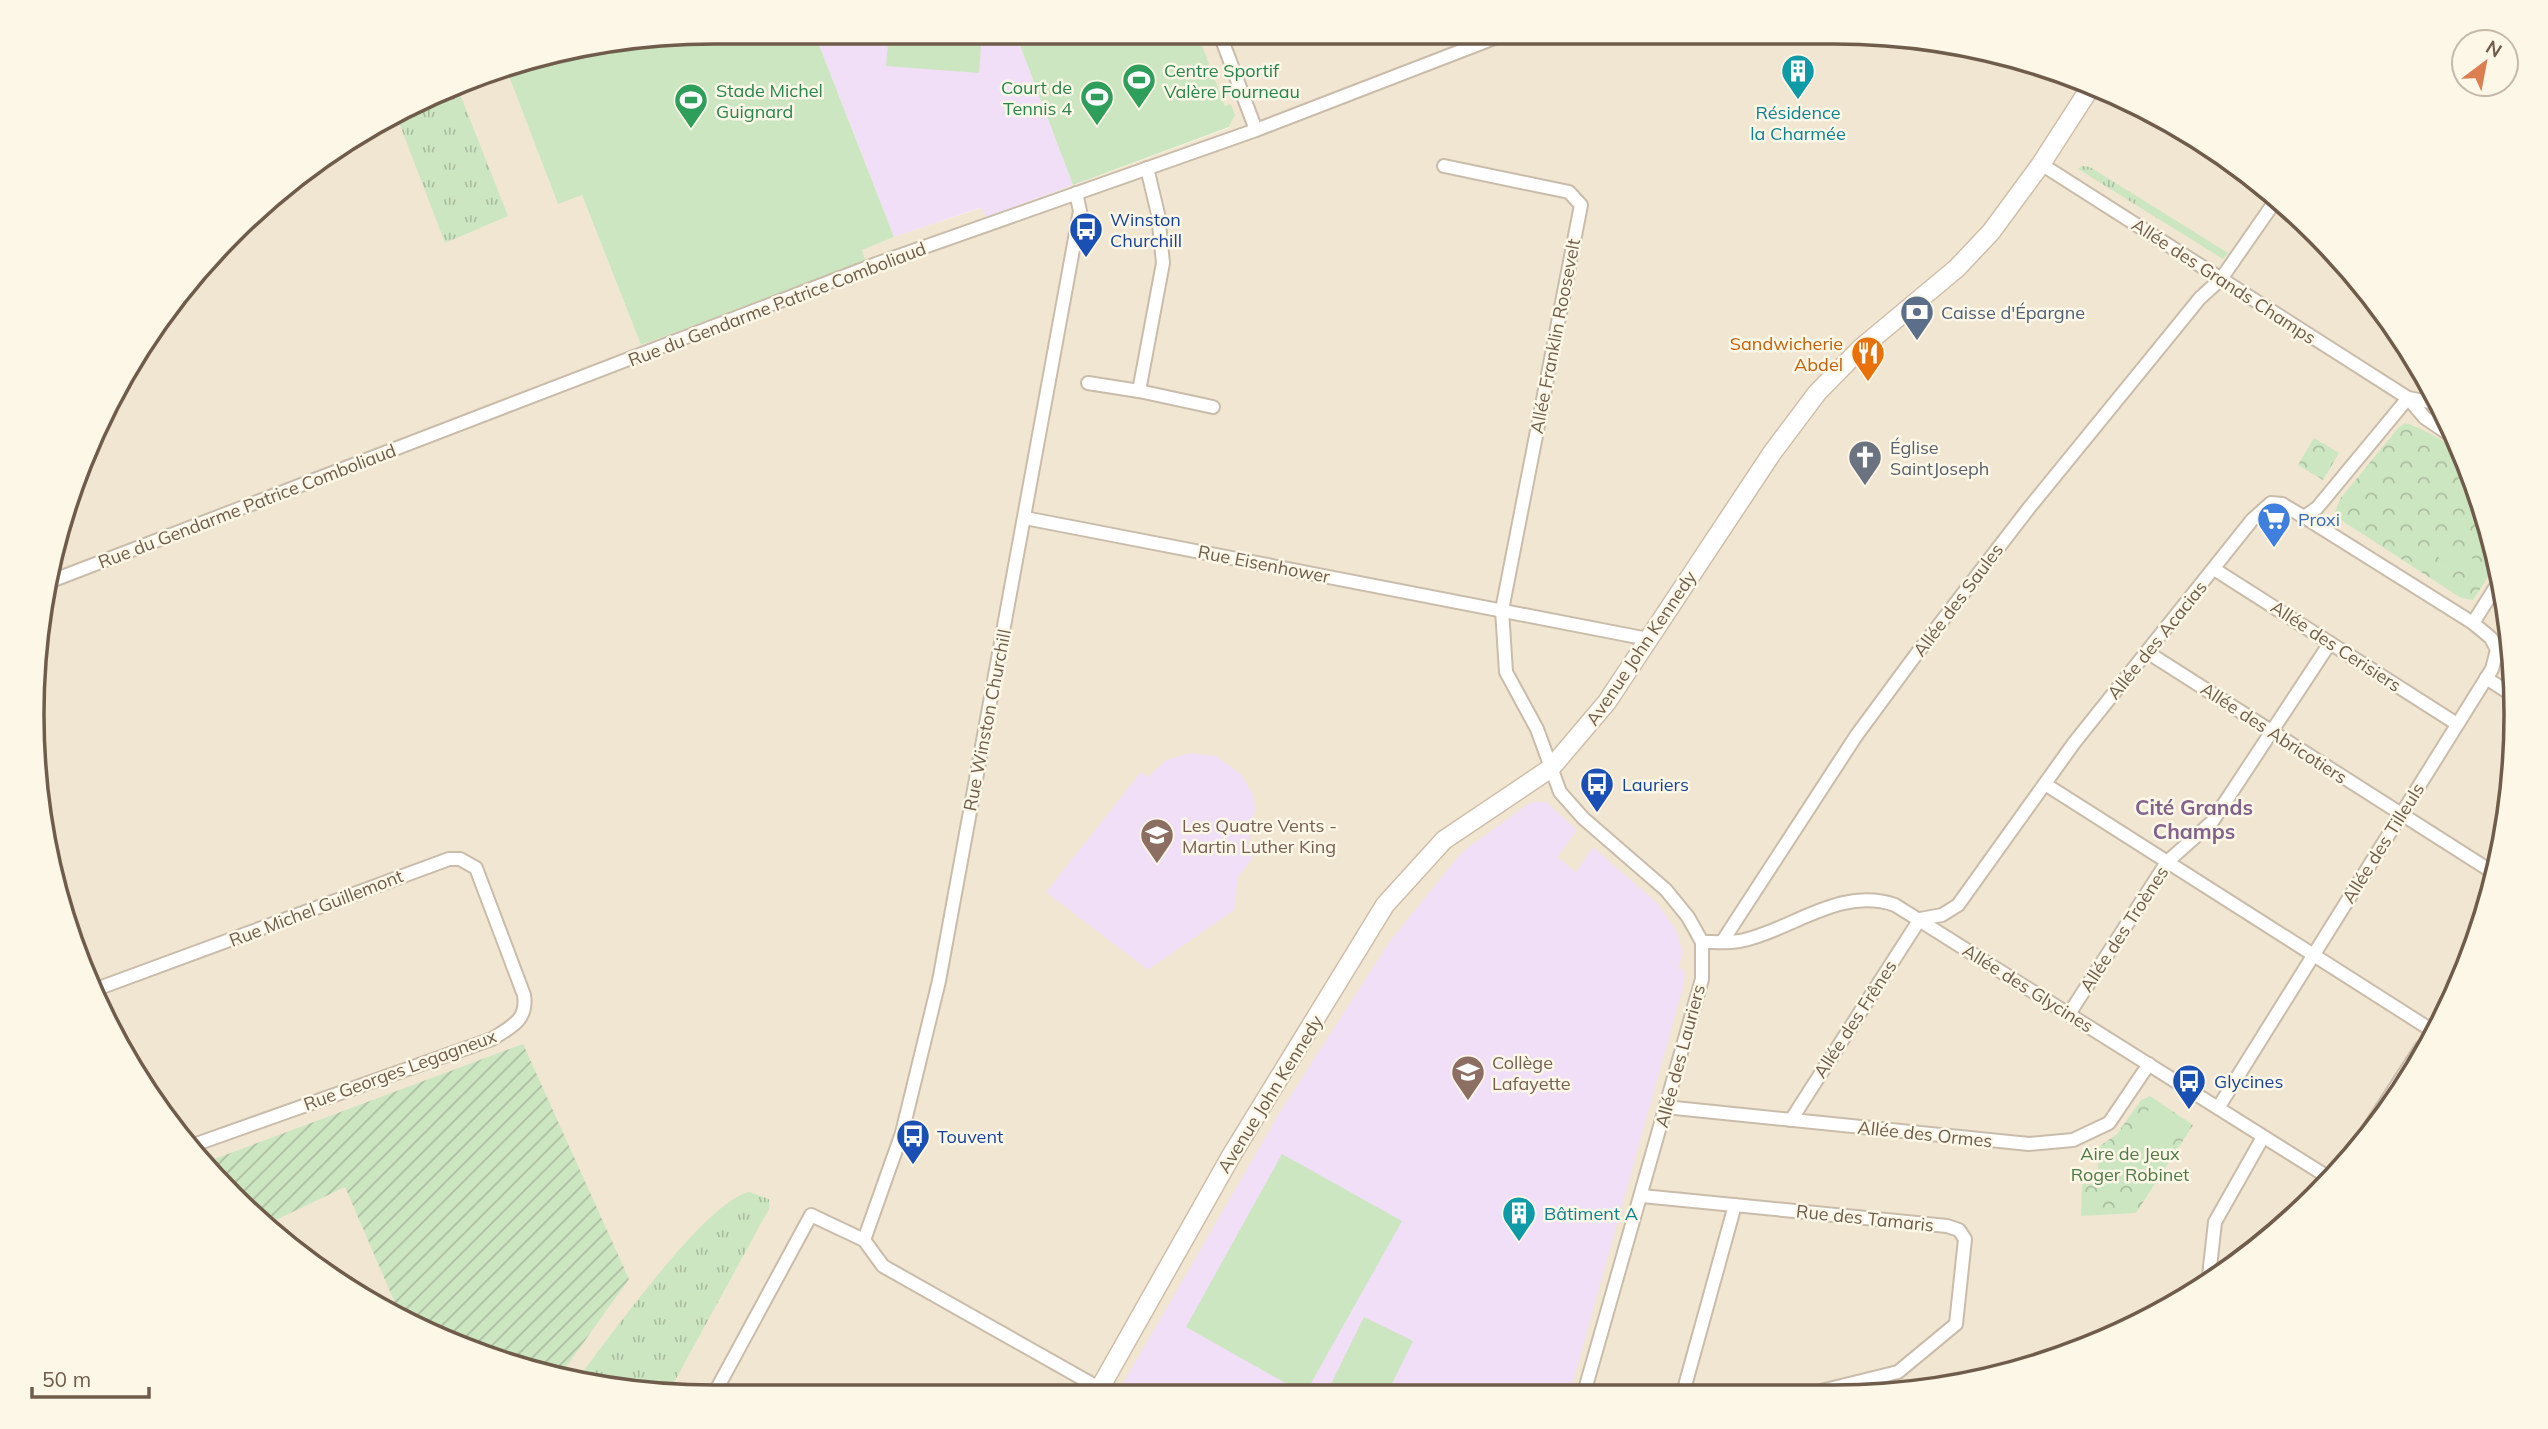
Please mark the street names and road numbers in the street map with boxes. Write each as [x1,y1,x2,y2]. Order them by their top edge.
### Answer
street label: Allée des Grands Champs [2128,213,2320,349]
street label: Rue du Gendarme Patrice Comboliaud [625,236,929,372]
street label: Allée Franklin Roosevelt [1525,237,1585,435]
street label: Rue du Gendarme Patrice Comboliaud [95,438,399,574]
street label: Allée des Saules [1908,539,2008,661]
street label: Rue Eisenhower [1196,540,1332,588]
street label: Avenue John Kennedy [1581,566,1702,730]
street label: Allée des Acacias [2102,576,2212,704]
street label: Allée des Cerisiers [2266,595,2406,697]
street label: Rue Winston Churchill [958,627,1016,813]
street label: Allée des Abricotiers [2197,677,2352,789]
street label: Allée des Tilleuls [2337,779,2429,907]
street label: Allée des Troènes [2075,862,2173,996]
street label: Rue Michel Guillemont [226,864,406,952]
street label: Allée des Glycines [1958,939,2098,1037]
street label: Allée des Frênes [1808,956,1902,1082]
street label: Allée des Lauriers [1650,982,1710,1130]
street label: Avenue John Kennedy [1212,1011,1328,1177]
street label: Rue Georges Legagneux [300,1024,500,1116]
street label: Allée des Ormes [1857,1115,1994,1153]
street label: Rue des Tamaris [1795,1199,1935,1237]

